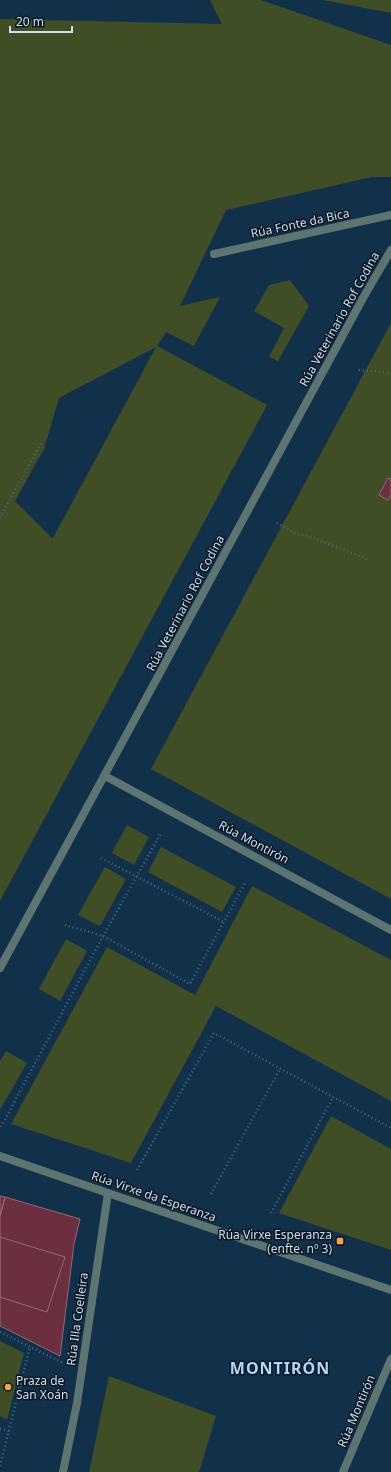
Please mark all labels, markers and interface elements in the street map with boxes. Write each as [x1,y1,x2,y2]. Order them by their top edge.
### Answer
scale bar [10,8,72,34]
text: 20 m [16,13,44,30]
street label: Rúa Fonte da Bica [249,204,351,242]
street label: Rúa Veterinario Rof Codina [295,249,383,389]
street label: Rúa Veterinario Rof Codina [142,532,228,674]
street label: Rúa Montirón [216,816,292,868]
street label: Rúa Virxe da Esperanza [89,1167,219,1225]
place label: Rúa Virxe Esperanza (enfte. nº 3) [218,1226,332,1257]
marker: Rúa Virxe Esperanza (enfte. nº 3) [335,1236,345,1246]
street label: Rúa Illa Coelleira [62,1271,92,1367]
district label: MONTIRÓN [230,1357,330,1379]
place label: Praza de San Xoán [16,1372,68,1403]
street label: Rúa Montirón [333,1372,379,1450]
marker: Praza de San Xoán [3,1382,13,1392]

